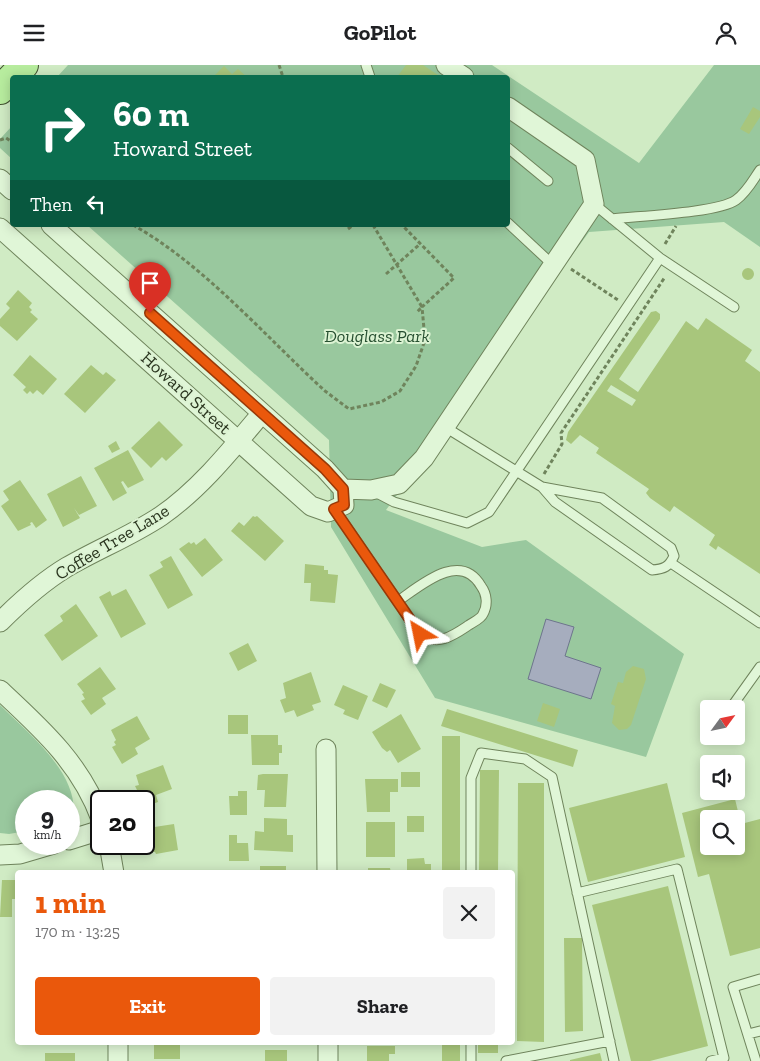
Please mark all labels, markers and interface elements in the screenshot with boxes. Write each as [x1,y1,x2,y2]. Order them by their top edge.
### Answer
icon: menu [20,19,48,47]
text: GoPilot [344,19,416,46]
icon: person [712,19,740,47]
text: 60 m [113,93,189,135]
icon: right [30,95,95,160]
text: Howard Street [113,135,252,162]
icon: left [82,190,110,218]
text: Then [30,193,72,216]
pin [129,262,171,313]
icon: arrive [136,269,164,297]
park label: Douglass Park [324,325,430,347]
street label: Howard Street [136,347,236,439]
street label: Coffee Tree Lane [51,499,173,585]
position arrow [393,607,445,659]
north arrow [700,700,745,745]
map controls [700,700,745,855]
button: sound [700,755,745,800]
speed limit sign: 20 [90,790,155,855]
text: 9 [41,801,54,831]
button: search [700,810,745,855]
text: km/h [34,828,61,842]
text: 1 min [35,885,106,921]
button: close [443,887,495,939]
text: 170 m · 13:25 [35,922,120,941]
button: Exit [35,977,260,1035]
button: Share [270,977,495,1035]

